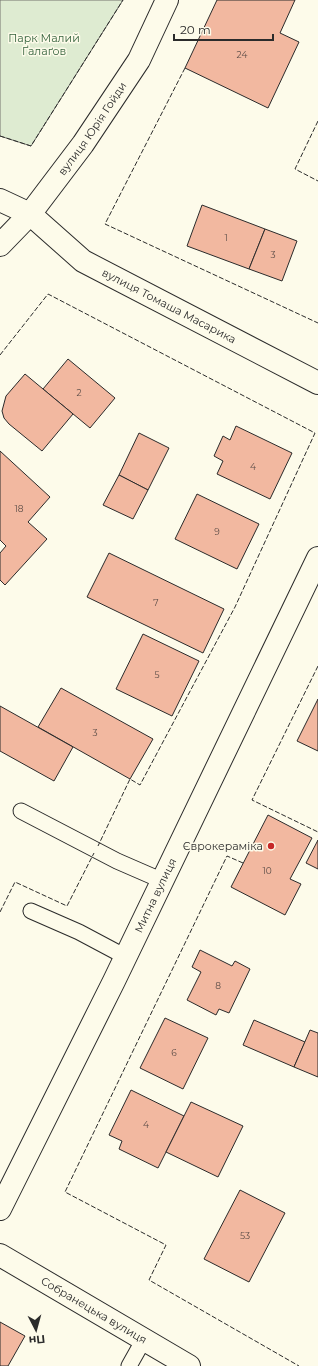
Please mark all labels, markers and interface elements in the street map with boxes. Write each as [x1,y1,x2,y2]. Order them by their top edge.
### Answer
scale bar [174,16,273,42]
text: 20 m [180,22,211,37]
park label: Парк Малий Ґалаґов [8,31,80,58]
house number: 24 [237,49,247,60]
street label: вулиця Юрія Гойди [55,79,130,178]
house number: 1 [224,232,228,243]
house number: 3 [270,249,276,260]
street label: вулиця Томаша Масарика [100,265,239,346]
house number: 2 [76,387,82,398]
house number: 4 [250,461,256,472]
house number: 18 [15,503,24,514]
house number: 9 [214,526,220,537]
house number: 7 [153,597,159,608]
house number: 5 [154,669,160,680]
house number: 3 [92,727,98,738]
place label: Єврокераміка [183,839,263,853]
marker: Єврокераміка [266,841,276,851]
street label: Митна вулиця [131,856,179,935]
house number: 10 [262,865,272,876]
house number: 8 [215,980,221,991]
house number: 6 [171,1047,177,1058]
house number: 4 [143,1119,149,1130]
house number: 53 [240,1230,250,1241]
street label: Собранецька вулиця [38,1274,150,1347]
north arrow [16,1310,56,1350]
text: Пн [28,1332,46,1348]

